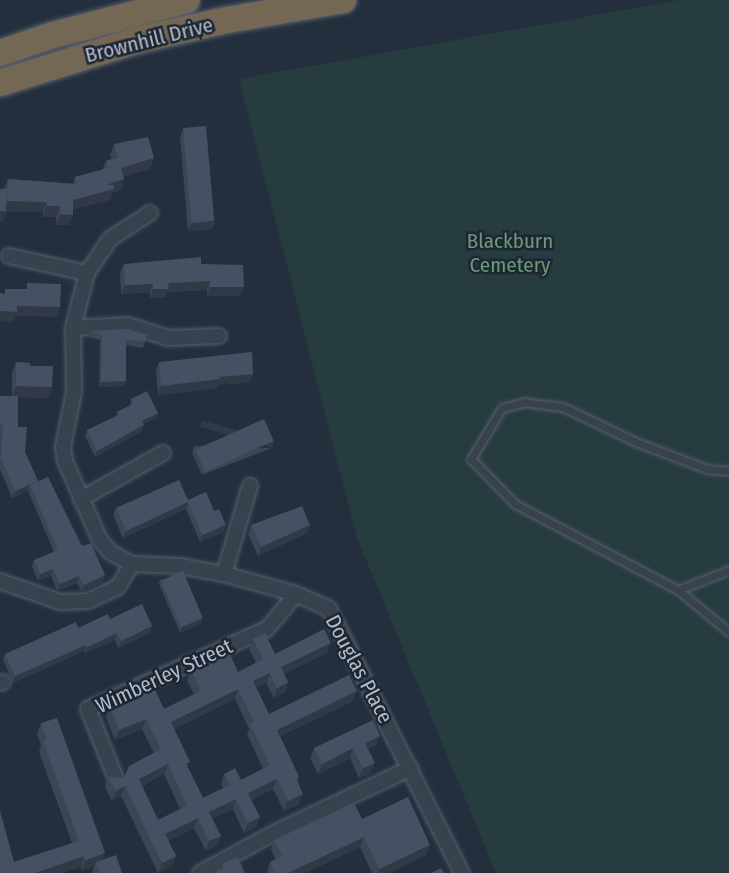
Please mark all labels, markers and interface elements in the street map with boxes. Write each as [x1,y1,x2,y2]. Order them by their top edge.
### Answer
street label: Brownhill Drive [82,12,216,68]
park label: Blackburn Cemetery [467,228,553,278]
street label: Douglas Place [320,611,398,727]
street label: Wimberley Street [92,633,236,719]

